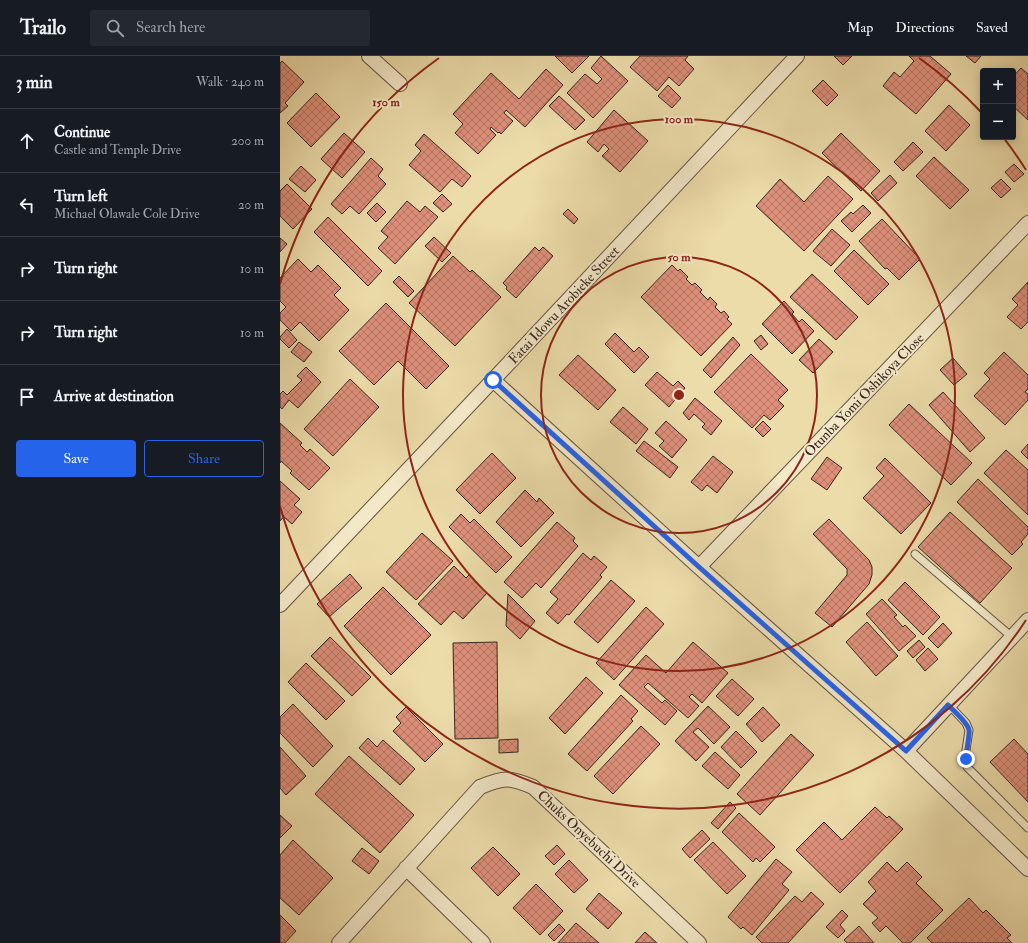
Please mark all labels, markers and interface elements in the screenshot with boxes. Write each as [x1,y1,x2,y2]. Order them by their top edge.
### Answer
search box [90,10,370,46]
text: Trailo [20,16,66,40]
icon: search [104,17,126,39]
text: Search here [136,18,205,37]
text: Map [847,19,873,36]
text: Directions [895,19,954,36]
text: Saved [976,19,1008,36]
map controls [980,68,1016,140]
button: + [980,68,1016,104]
text: 3 min [16,72,53,93]
text: Walk · 240 m [196,74,264,90]
text: 150 m [372,95,400,110]
button: − [980,104,1016,140]
text: 100 m [665,112,694,127]
text: Continue [54,123,110,142]
icon: ahead [16,130,38,152]
text: 200 m [231,133,264,149]
text: Castle and Temple Drive [54,142,181,158]
text: Turn left [54,187,108,206]
icon: left [16,194,38,216]
text: 20 m [238,197,264,213]
text: Michael Olawale Cole Drive [54,206,200,222]
street label: Fatai Idowu Arobieke Street [505,242,623,368]
text: 50 m [667,250,691,265]
icon: right [16,258,38,280]
text: Turn right [54,259,117,278]
text: 10 m [240,261,264,277]
icon: right [16,322,38,344]
text: Turn right [54,323,117,342]
text: 10 m [240,325,264,341]
street label: Otunba Yomi Oshikoya Close [801,330,928,461]
route start [484,371,502,389]
icon: arrive [16,386,38,408]
text: Arrive at destination [54,387,174,406]
centre of rings [672,388,686,402]
button: Save [16,440,136,477]
button: Share [144,440,264,477]
route end [957,750,975,768]
street label: Chuks Onyebuchi Drive [533,787,644,892]

